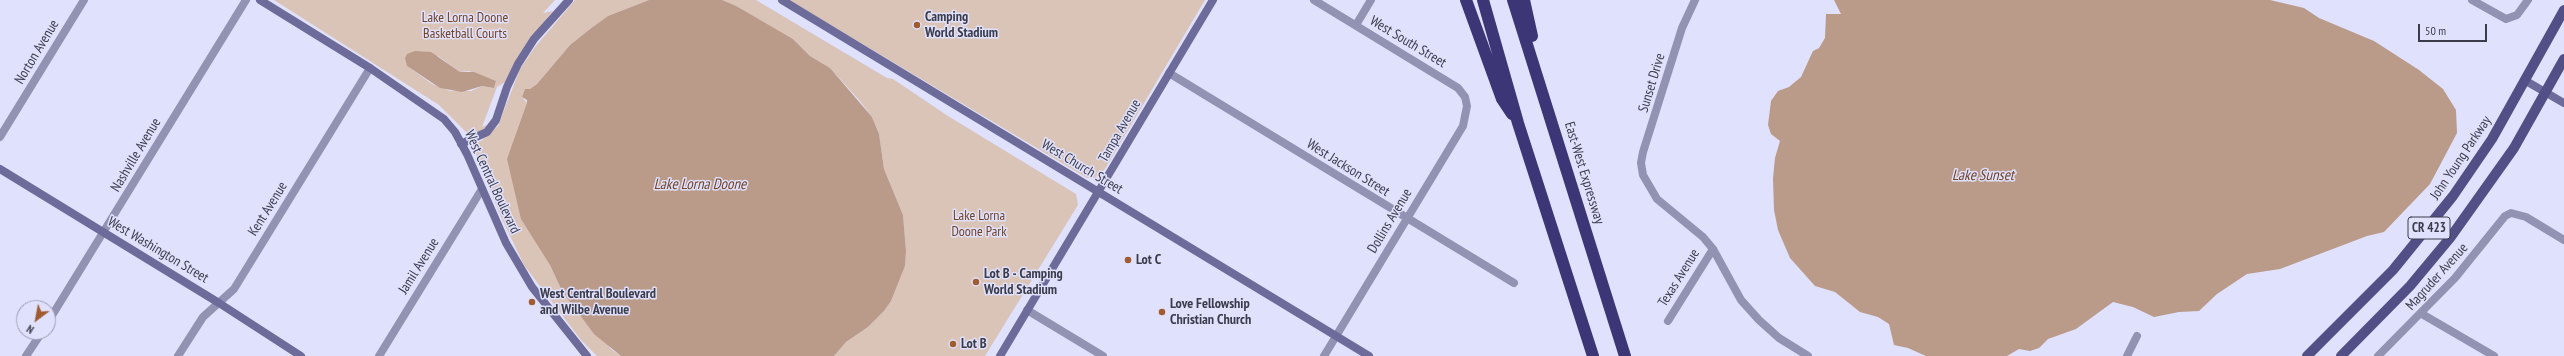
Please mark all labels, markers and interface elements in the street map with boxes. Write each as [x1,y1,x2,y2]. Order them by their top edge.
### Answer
place label: Camping World Stadium [925,9,998,42]
park label: Lake Lorna Doone Basketball Courts [422,10,508,42]
street label: West South Street [1367,13,1449,71]
scale bar [2420,16,2489,42]
street label: Norton Avenue [11,17,63,87]
marker: Camping World Stadium [912,20,922,30]
text: 50 m [2425,23,2446,38]
street label: Sunset Drive [1635,51,1669,115]
street label: Tampa Avenue [1095,97,1145,165]
street label: John Young Parkway [2427,113,2495,203]
street label: Nashville Avenue [107,115,165,195]
street label: East-West Expressway [1560,120,1608,226]
street label: West Central Boulevard [461,128,523,236]
street label: West Church Street [1038,136,1126,198]
street label: West Jackson Street [1303,136,1393,200]
water label: Lake Sunset [1952,167,2014,185]
water label: Lake Lorna Doone [654,176,746,194]
street label: Kent Avenue [245,179,291,239]
street label: Dollins Avenue [1364,186,1416,256]
park label: Lake Lorna Doone Park [951,208,1007,240]
street label: West Washington Street [104,213,212,287]
road number: CR 423 [2408,217,2450,239]
street label: Jamil Avenue [395,235,443,297]
street label: Magruder Avenue [2402,240,2472,314]
street label: Texas Avenue [1655,246,1703,310]
place label: Lot C [1136,252,1161,268]
marker: Lot C [1123,255,1133,265]
place label: Lot B - Camping World Stadium [984,266,1063,298]
marker: Lot B - Camping World Stadium [971,277,981,287]
place label: West Central Boulevard and Wilbe Avenue [540,286,656,318]
place label: Love Fellowship Christian Church [1170,296,1251,328]
marker: West Central Boulevard and Wilbe Avenue [527,297,537,307]
north arrow [16,300,56,340]
marker: Love Fellowship Christian Church [1157,307,1167,317]
text: N [24,322,36,337]
place label: Lot B [961,336,987,352]
marker: Lot B [948,339,958,349]

